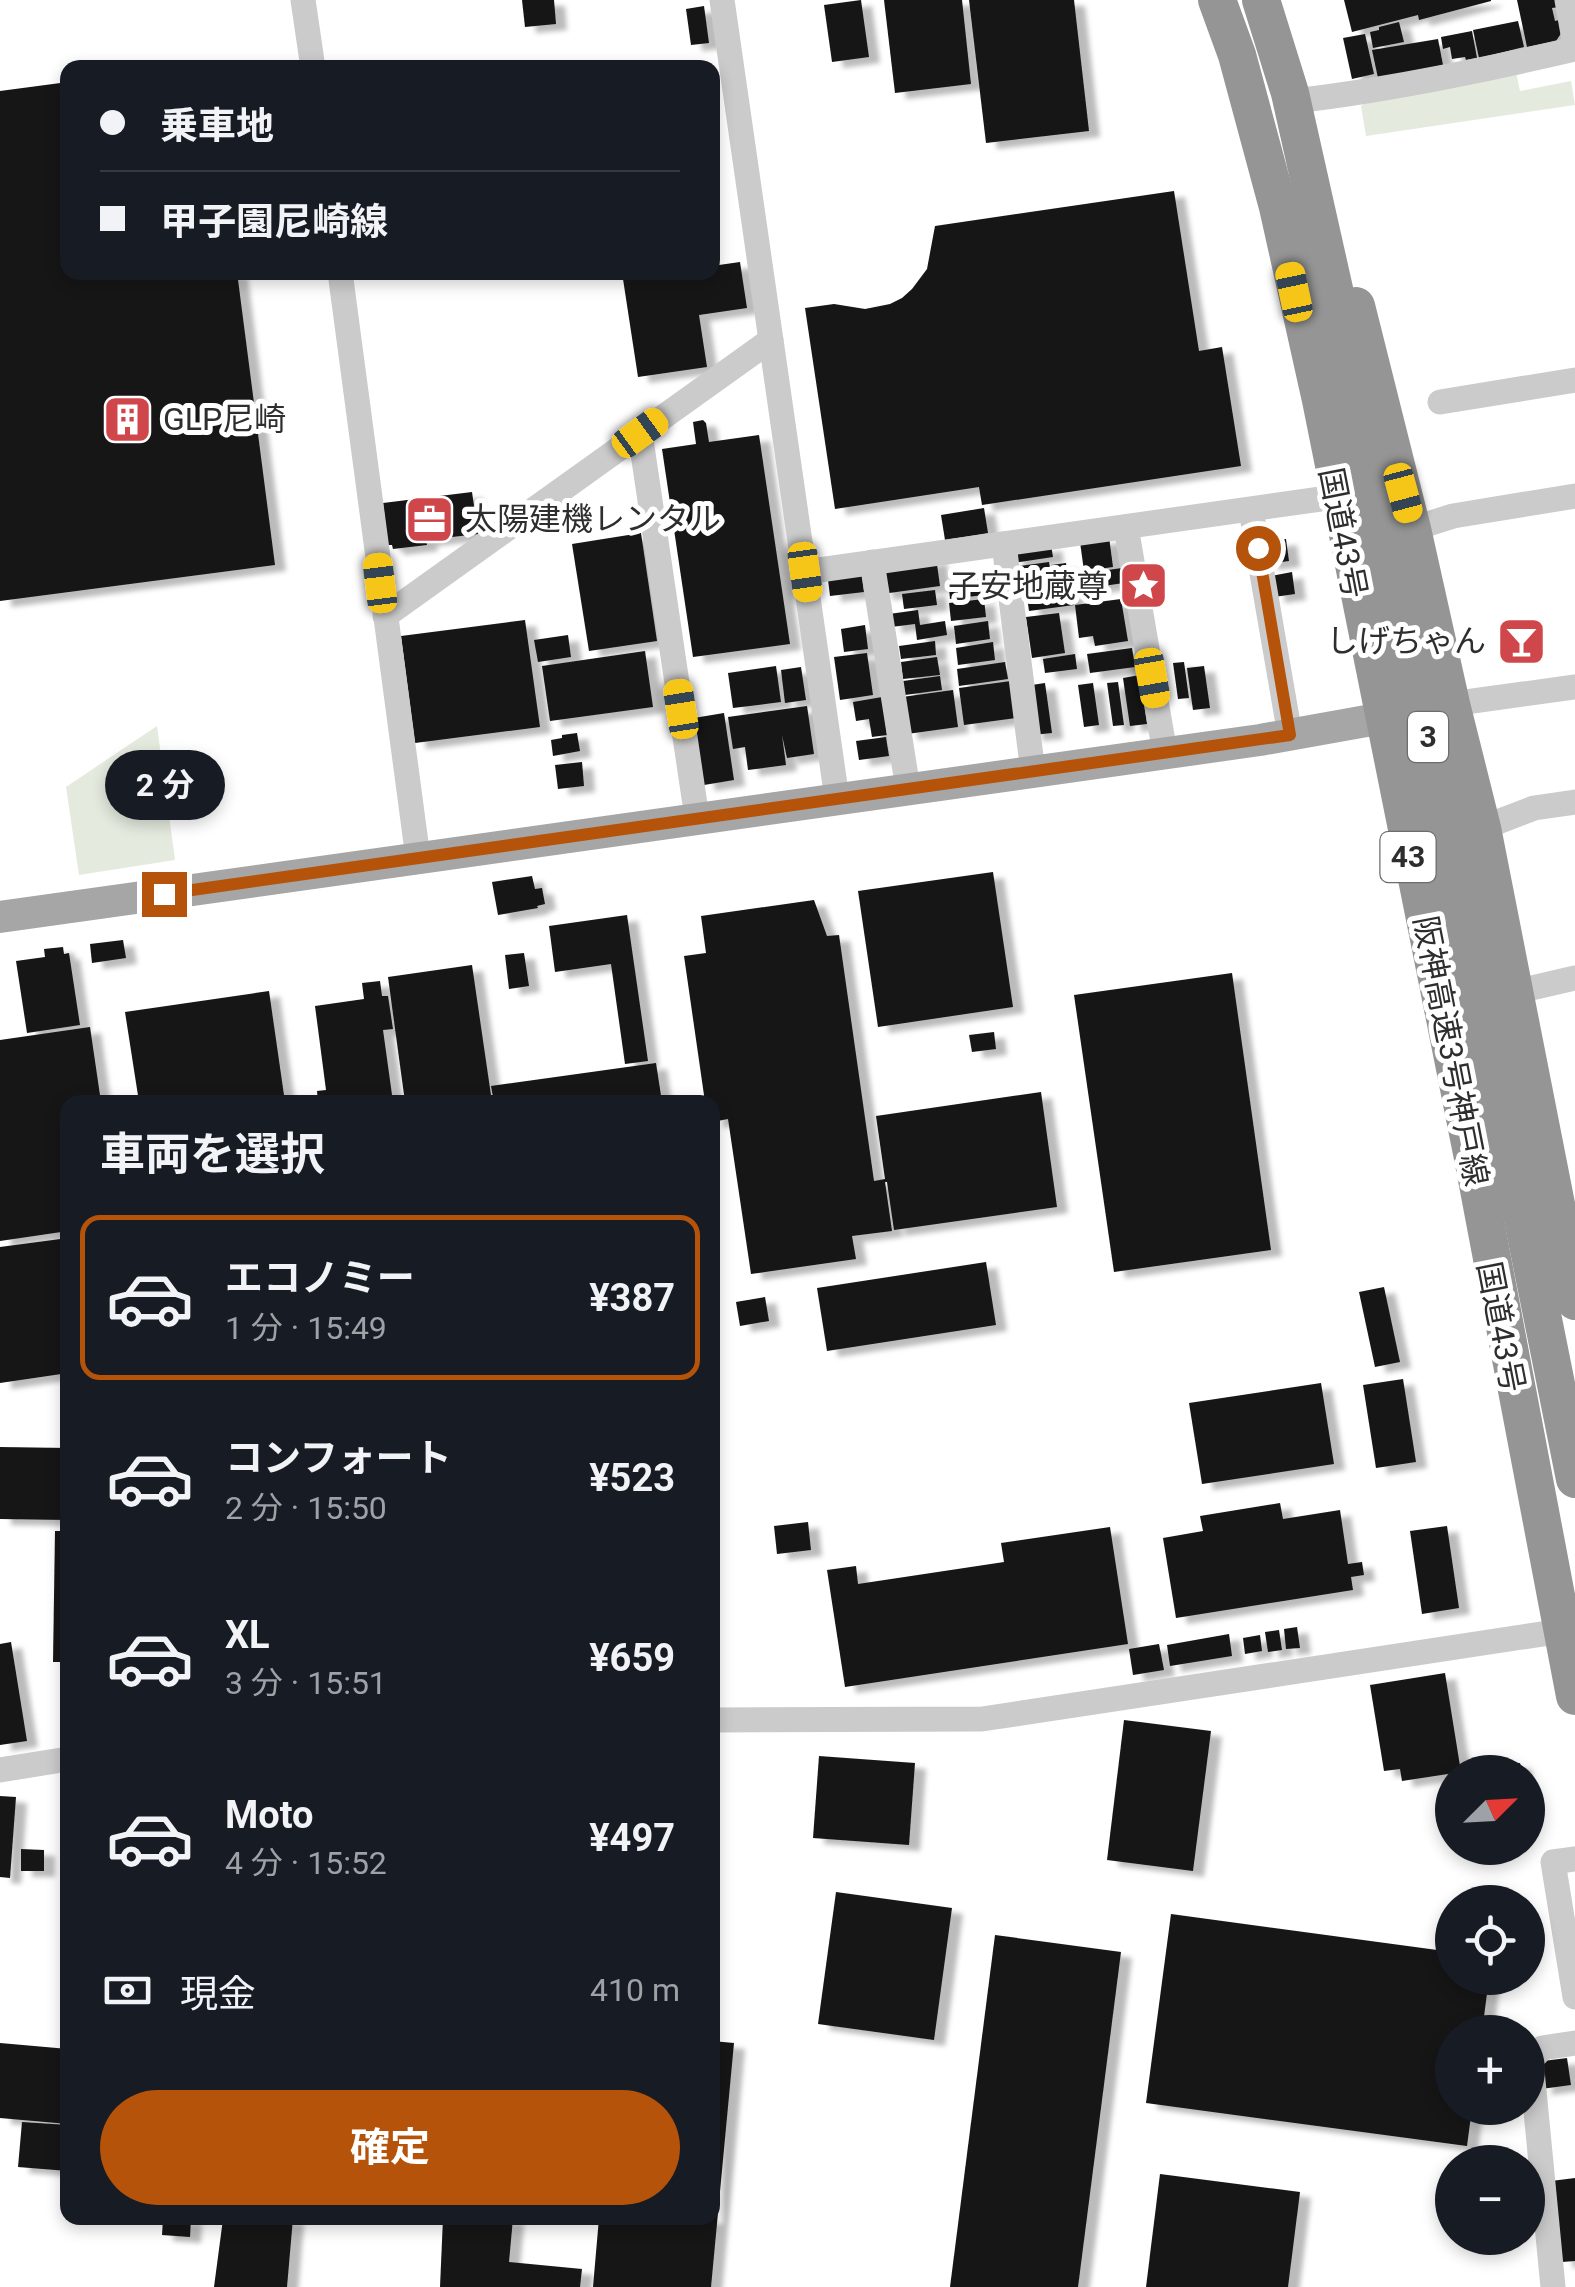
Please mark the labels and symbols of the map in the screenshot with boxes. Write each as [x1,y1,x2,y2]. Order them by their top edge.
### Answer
car [1273,260,1315,324]
building icon: GLP尼崎 [102,393,154,445]
place label: GLP尼崎 [163,400,286,438]
car [607,403,673,463]
car [1381,460,1425,526]
street label: 国道43号 [1312,465,1374,601]
office icon: 太陽建機レンタル [404,493,456,545]
place label: 太陽建機レンタル [465,500,721,538]
route start [1236,526,1281,571]
car [786,540,824,604]
car [361,551,399,615]
place icon: 子安地蔵尊 [1117,560,1169,612]
place label: 子安地蔵尊 [948,567,1108,605]
bar icon: しげちゃん [1495,615,1547,667]
place label: しげちゃん [1326,622,1486,660]
car [1132,646,1172,710]
car [661,677,701,741]
road number: 3 [1408,712,1448,762]
callout: 2 分 [104,749,224,819]
road number: 43 [1380,832,1436,882]
route end [142,872,187,917]
street label: 阪神高速3号神戸線 [1406,913,1496,1189]
street label: 国道43号 [1470,1259,1532,1395]
north arrow [1435,1755,1545,1865]

